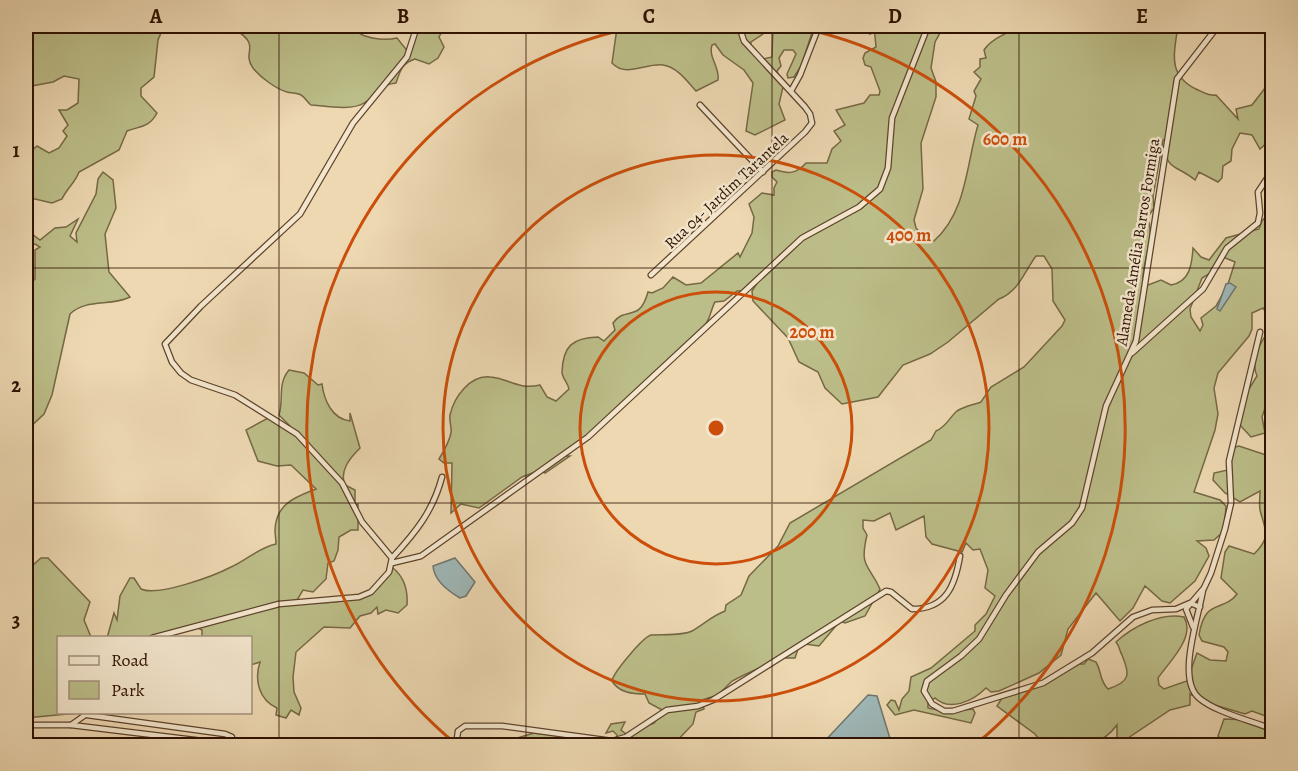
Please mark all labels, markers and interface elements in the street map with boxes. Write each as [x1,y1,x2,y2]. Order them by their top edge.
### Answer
text: A [149,3,163,30]
text: B [397,3,409,30]
text: C [643,3,655,30]
text: D [888,3,902,30]
text: E [1136,3,1148,30]
street label: Rua 04- Jardim Tarantela [660,127,794,254]
text: 600 m [983,127,1027,151]
street label: Alameda Amélia Barros Formiga [1111,136,1165,349]
text: 1 [12,137,20,164]
text: 400 m [887,223,931,247]
text: 200 m [789,320,835,344]
text: 2 [11,372,21,399]
centre of rings [706,418,726,438]
text: 3 [12,607,20,634]
legend [57,636,252,714]
text: Road [111,648,149,672]
text: Park [111,678,145,702]

